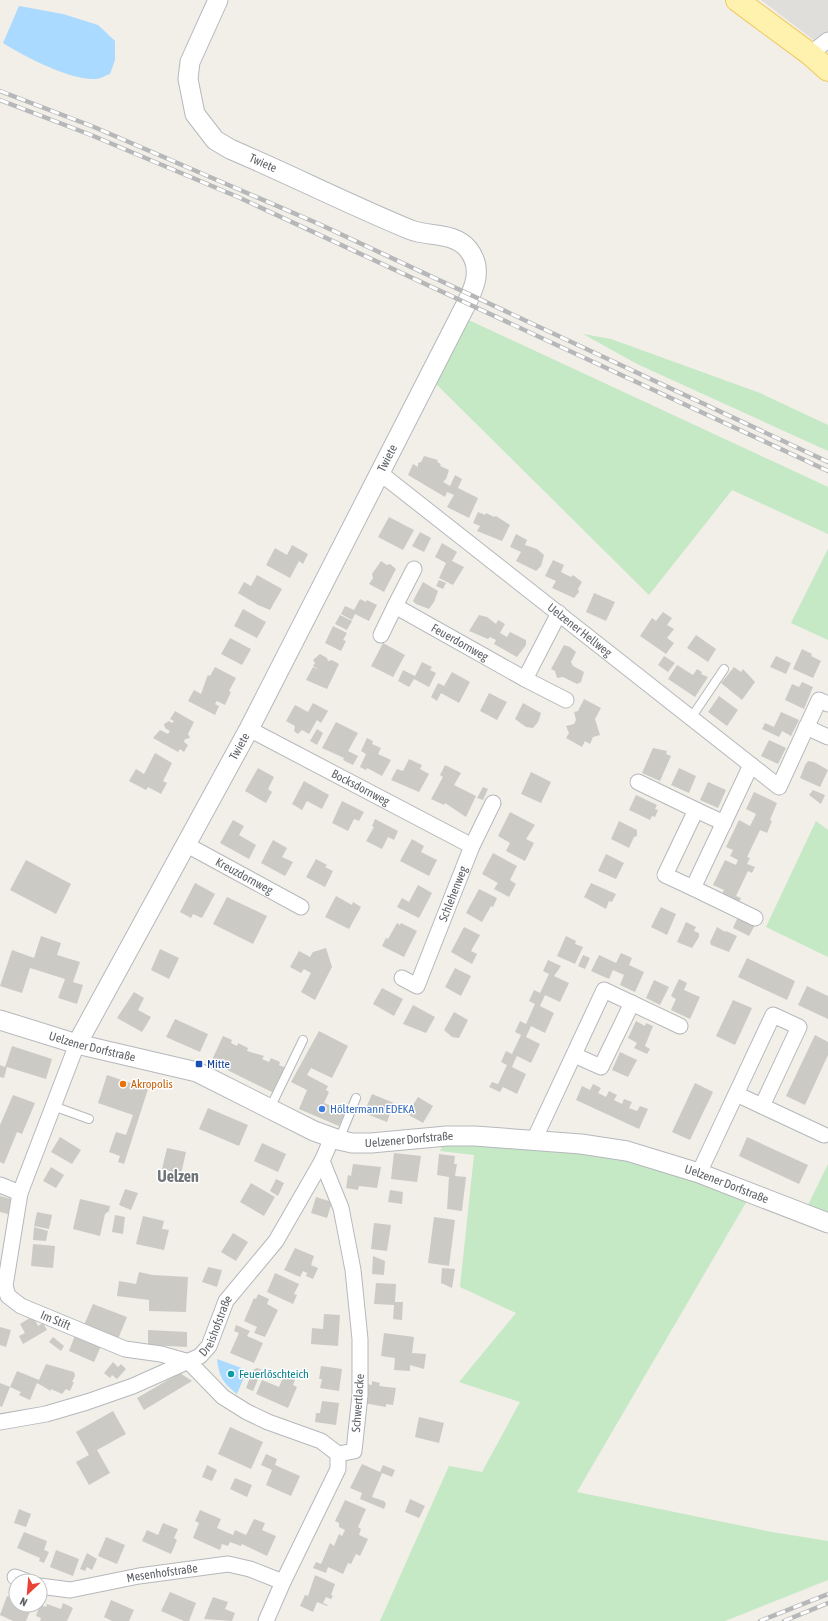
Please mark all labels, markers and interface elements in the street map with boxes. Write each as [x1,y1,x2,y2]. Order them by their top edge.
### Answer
street label: Twiete [247,151,279,175]
street label: Twiete [375,442,400,474]
street label: Uelzener Hellweg [545,600,615,660]
street label: Feuerdornweg [429,621,492,664]
street label: Twiete [226,730,253,763]
street label: Bocksdornweg [329,767,393,809]
street label: Kreuzdornweg [213,855,276,898]
street label: Schlehenweg [436,863,471,924]
street label: Uelzener Dorfstraße [47,1029,137,1064]
place label: Mitte [207,1057,230,1071]
marker: Mitte [194,1059,204,1069]
place label: Akropolis [131,1077,173,1091]
marker: Akropolis [118,1079,128,1089]
place label: Höltermann EDEKA [330,1102,414,1116]
marker: Höltermann EDEKA [317,1104,327,1114]
street label: Uelzener Dorfstraße [365,1129,453,1150]
street label: Uelzener Dorfstraße [683,1162,771,1206]
district label: Uelzen [157,1167,199,1185]
street label: Dreishofstraße [196,1292,235,1359]
street label: Im Stift [38,1308,73,1333]
place label: Feuerlöschteich [239,1367,309,1381]
marker: Feuerlöschteich [226,1369,236,1379]
street label: Schwertlacke [349,1373,367,1433]
street label: Mesenhofstraße [125,1561,198,1585]
north arrow [8,1573,48,1613]
text: N [18,1595,29,1609]

